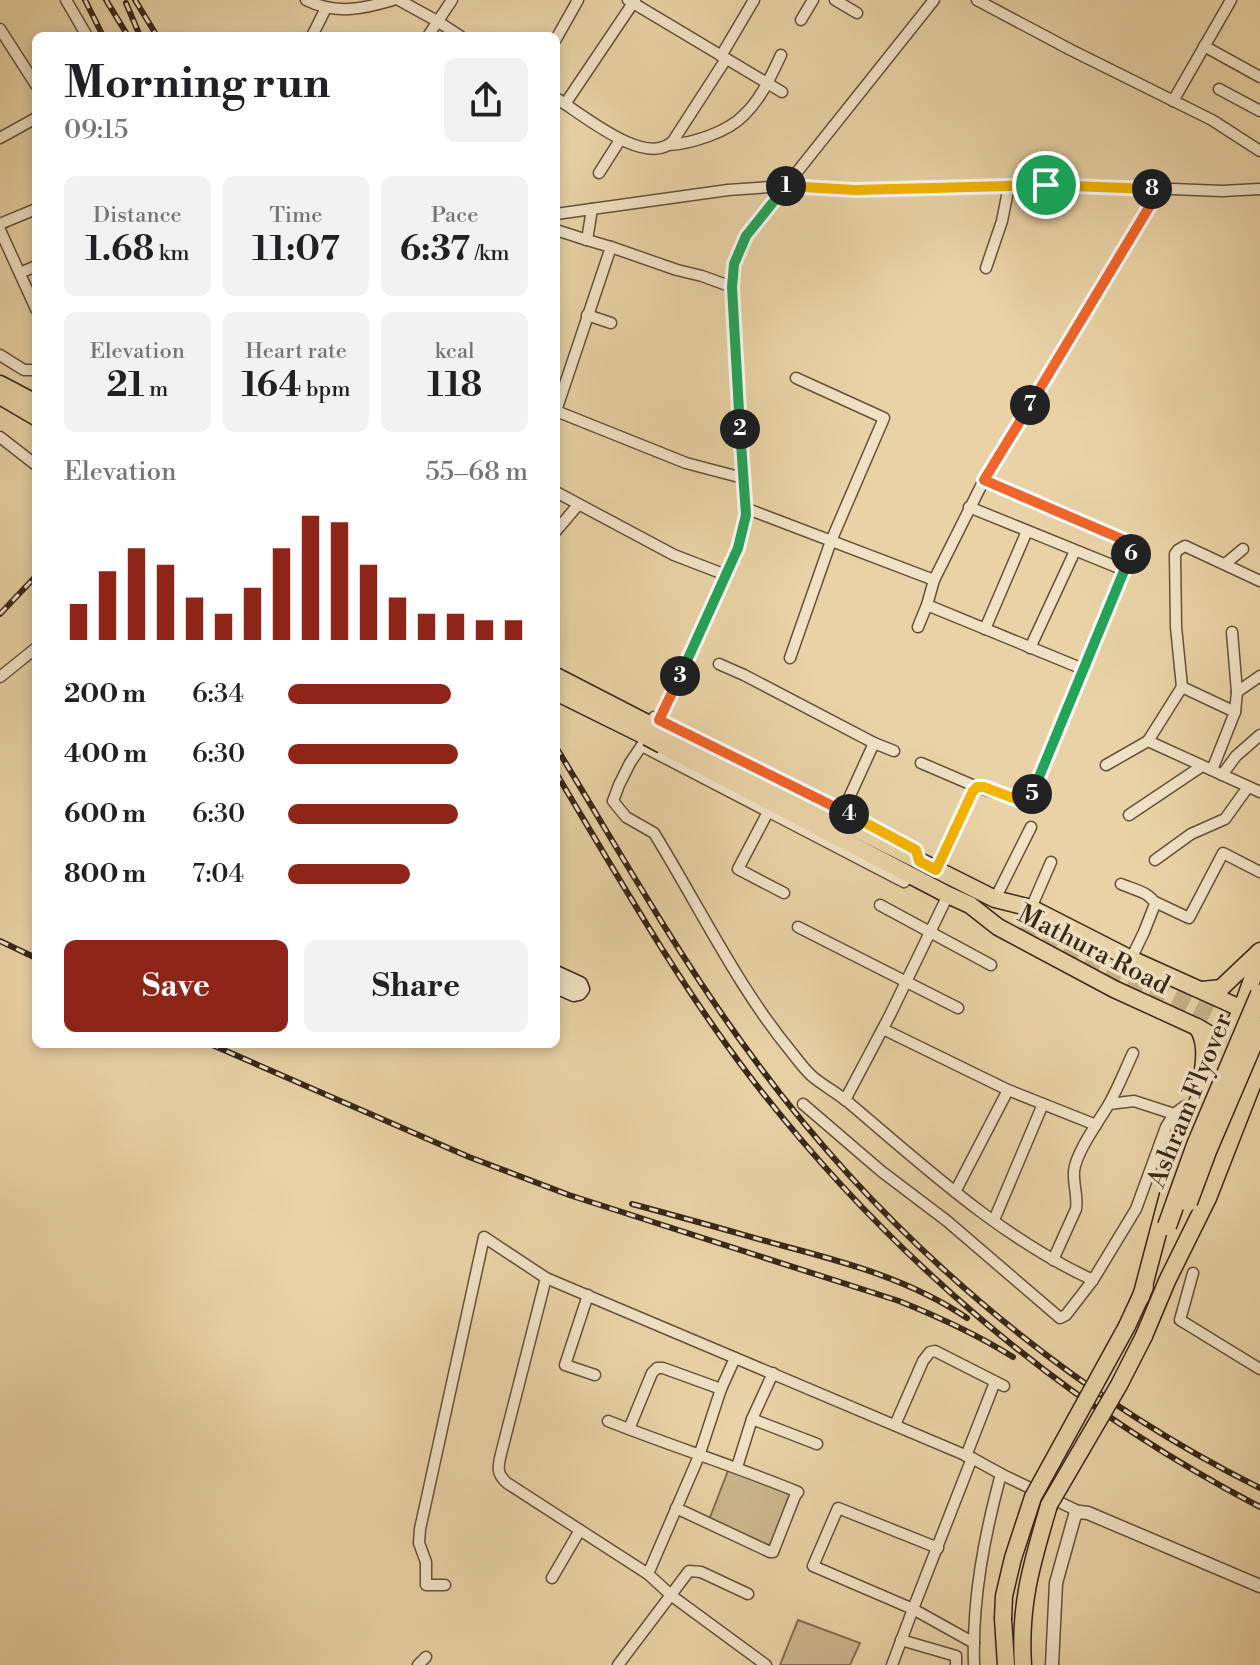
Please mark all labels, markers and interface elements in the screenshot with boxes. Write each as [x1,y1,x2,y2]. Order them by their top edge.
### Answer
text: Morning run [64,56,330,111]
button: share [444,58,528,142]
text: 09:15 [64,114,128,146]
pin [1012,151,1080,219]
icon: arrive [1024,163,1068,207]
pin: 1 [766,166,806,206]
pin: 8 [1132,169,1172,209]
text: 1 [781,172,791,199]
text: 8 [1145,175,1159,202]
text: Distance [93,202,182,229]
text: Time [270,202,322,229]
text: Pace [431,202,478,229]
text: 1.68 [85,229,154,271]
text: 11:07 [252,229,340,271]
text: 6:37 [400,229,470,271]
text: km [154,240,189,267]
text: /km [470,240,510,267]
text: Elevation [90,338,185,365]
text: Heart rate [245,338,347,365]
text: kcal [435,338,475,365]
text: 21 [106,365,144,407]
text: 164 [241,365,301,407]
text: 118 [427,365,482,407]
text: m [144,376,168,403]
text: bpm [301,376,351,403]
pin: 7 [1010,385,1050,425]
text: 7 [1024,391,1036,418]
pin: 2 [720,409,760,449]
text: 2 [733,415,747,442]
text: Elevation [64,456,177,488]
text: 55–68 m [426,456,528,488]
pin: 6 [1111,534,1151,574]
text: 6 [1124,540,1138,567]
pin: 3 [660,656,700,696]
text: 3 [673,662,687,689]
text: 200 m [64,678,146,710]
text: 6:34 [192,678,244,710]
text: 400 m [64,738,147,770]
text: 6:30 [192,738,245,770]
pin: 5 [1012,774,1052,814]
text: 5 [1025,780,1039,807]
pin: 4 [829,794,869,834]
text: 600 m [64,798,146,830]
text: 6:30 [192,798,245,830]
text: 4 [842,800,856,827]
text: 800 m [64,858,146,890]
text: 7:04 [192,858,244,890]
street label: Mathura Road [1012,898,1175,1002]
button: Save [64,940,288,1032]
button: Share [304,940,528,1032]
street label: Ashram Flyover [1140,1009,1239,1193]

